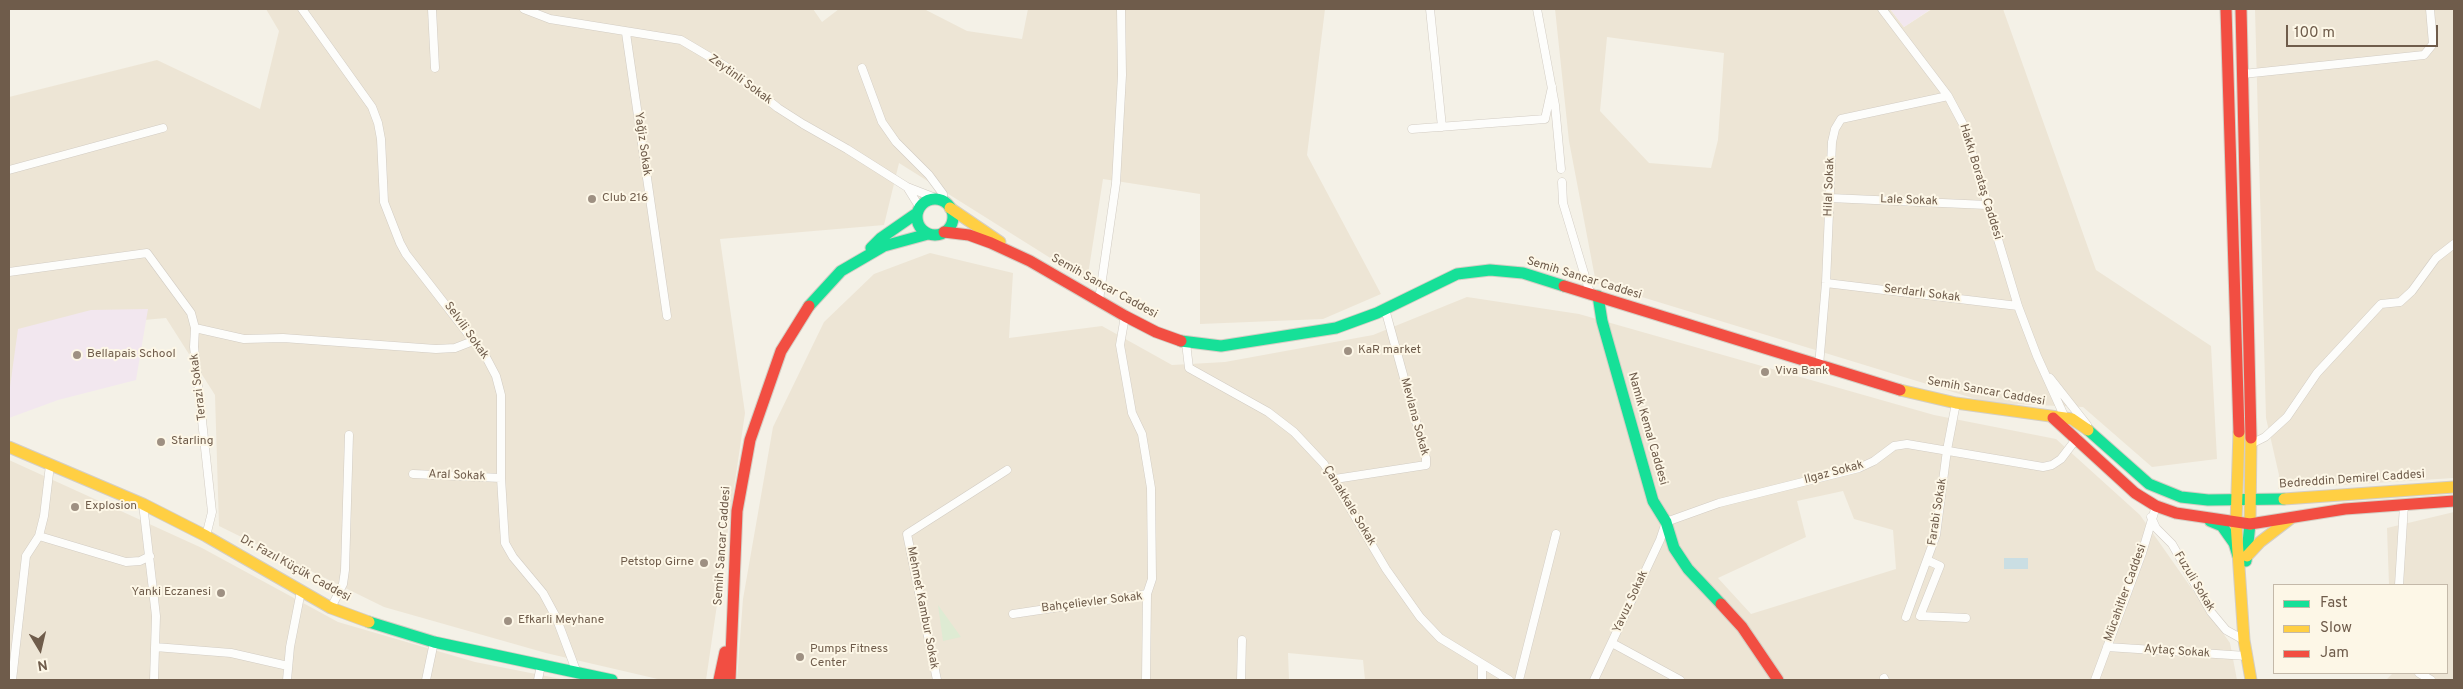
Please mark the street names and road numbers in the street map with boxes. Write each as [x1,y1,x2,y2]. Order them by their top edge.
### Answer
street label: Zeytinli Sokak [705,52,775,108]
street label: Yağiz Sokak [630,111,654,177]
street label: Hakkı Borataş Caddesi [1956,122,2004,242]
street label: Hilal Sokak [1822,157,1838,217]
street label: Lale Sokak [1880,193,1938,209]
street label: Semih Sancar Caddesi [1048,252,1160,322]
street label: Semih Sancar Caddesi [1525,255,1643,303]
street label: Serdarlı Sokak [1883,282,1961,306]
street label: Selvili Sokak [440,300,492,362]
street label: Terazi Sokak [188,353,210,421]
street label: Namık Kemal Caddesi [1624,371,1670,487]
street label: Semih Sancar Caddesi [1926,375,2046,409]
street label: Mevlana Sokak [1397,376,1431,458]
street label: Ilgaz Sokak [1803,458,1865,488]
street label: Çanakkale Sokak [1319,463,1379,549]
street label: Aral Sokak [428,468,486,484]
street label: Bedreddin Demirel Caddesi [2279,468,2425,492]
street label: Farabi Sokak [1926,477,1950,547]
street label: Semih Sancar Caddesi [712,486,734,606]
street label: Dr. Fazıl Küçük Caddesi [237,533,353,605]
street label: Mücahitler Caddesi [2102,542,2150,644]
street label: Mehmet Kambur Sokak [903,545,941,671]
street label: Fuzuli Sokak [2170,549,2218,615]
street label: Yavuz Sokak [1610,568,1652,636]
street label: Bahçelievler Sokak [1041,590,1143,616]
street label: Aytaç Sokak [2143,643,2211,661]

